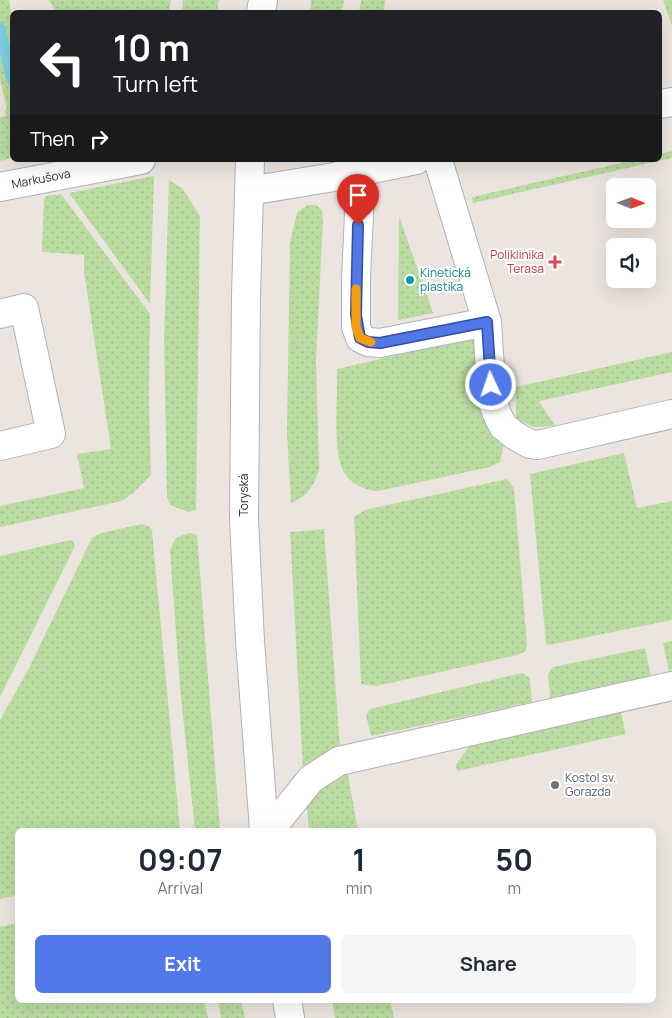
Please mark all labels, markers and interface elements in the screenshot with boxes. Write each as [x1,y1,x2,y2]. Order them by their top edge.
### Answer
text: 10 m [113,24,190,72]
icon: left [30,30,95,95]
text: Turn left [113,69,198,99]
icon: right [85,125,113,153]
text: Then [30,126,75,152]
street label: Markušova [10,164,72,193]
pin [337,174,379,225]
north arrow [606,178,656,228]
map controls [606,178,656,288]
icon: arrive [344,181,372,209]
button: sound [606,238,656,288]
place label: Poliklinika Terasa [490,246,544,277]
marker: Poliklinika Terasa [548,255,562,269]
place label: Kinetická plastika [420,264,471,295]
marker: Kinetická plastika [404,274,416,286]
position arrow [464,358,516,410]
street label: Toryská [235,474,252,516]
place label: Kostol sv. Gorazda [565,769,616,800]
marker: Kostol sv. Gorazda [549,779,561,791]
text: 09:07 [138,839,223,880]
text: 1 [352,839,366,880]
text: 50 [496,839,533,880]
text: Arrival [157,877,203,899]
text: min [346,877,372,899]
text: m [507,877,521,899]
button: Exit [35,935,331,993]
button: Share [341,935,636,993]

